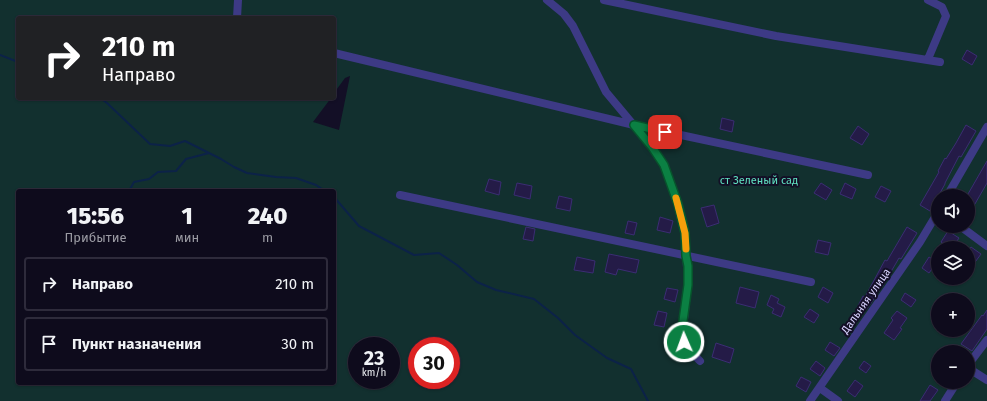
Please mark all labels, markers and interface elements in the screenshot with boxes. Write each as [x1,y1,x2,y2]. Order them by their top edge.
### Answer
text: 210 m [102,30,176,63]
icon: right [36,32,88,84]
text: Направо [102,64,176,86]
pin [648,115,682,149]
icon: arrive [654,121,676,143]
park label: ст Зеленый сад [720,174,798,187]
map controls [931,189,975,389]
button: sound [931,189,975,233]
text: 15:56 [67,202,124,230]
text: 1 [181,202,193,230]
text: 240 [248,202,288,230]
text: Прибытие [64,230,127,245]
text: мин [175,230,199,245]
text: m [262,230,273,245]
button: layers [931,241,975,285]
street label: Дальняя улица [838,266,893,337]
icon: right [38,273,60,295]
text: Направо [72,275,133,293]
text: 210 m [275,275,314,293]
button: + [931,293,975,337]
position arrow [663,321,705,363]
icon: arrive [38,333,60,355]
text: Пункт назначения [72,335,201,353]
text: 30 m [281,335,314,353]
speed limit sign: 30 [408,337,460,389]
button: − [931,345,975,389]
text: 23 [364,346,384,370]
text: km/h [362,367,386,379]

